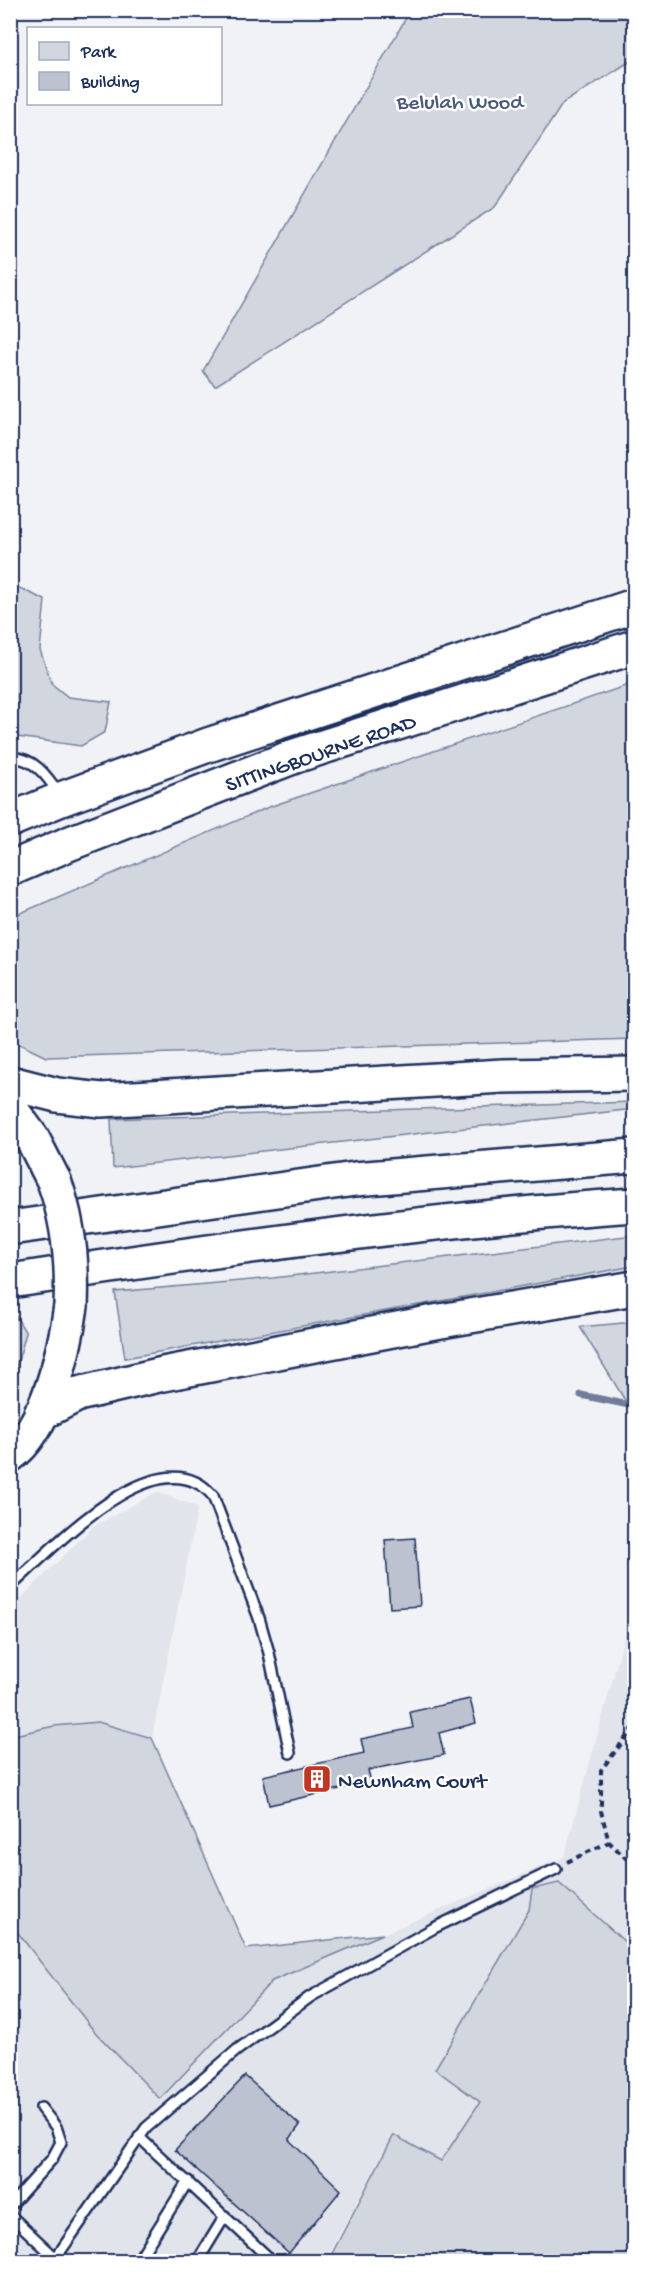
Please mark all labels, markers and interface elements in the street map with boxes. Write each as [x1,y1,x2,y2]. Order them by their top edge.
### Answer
legend [27,27,222,105]
text: Park [80,43,117,64]
text: Building [80,73,140,94]
park label: Belulah Wood [396,91,525,117]
street label: SITTINGBOURNE ROAD [223,710,421,800]
building icon: Newnham Court [301,1763,333,1795]
place label: Newnham Court [338,1770,489,1796]

